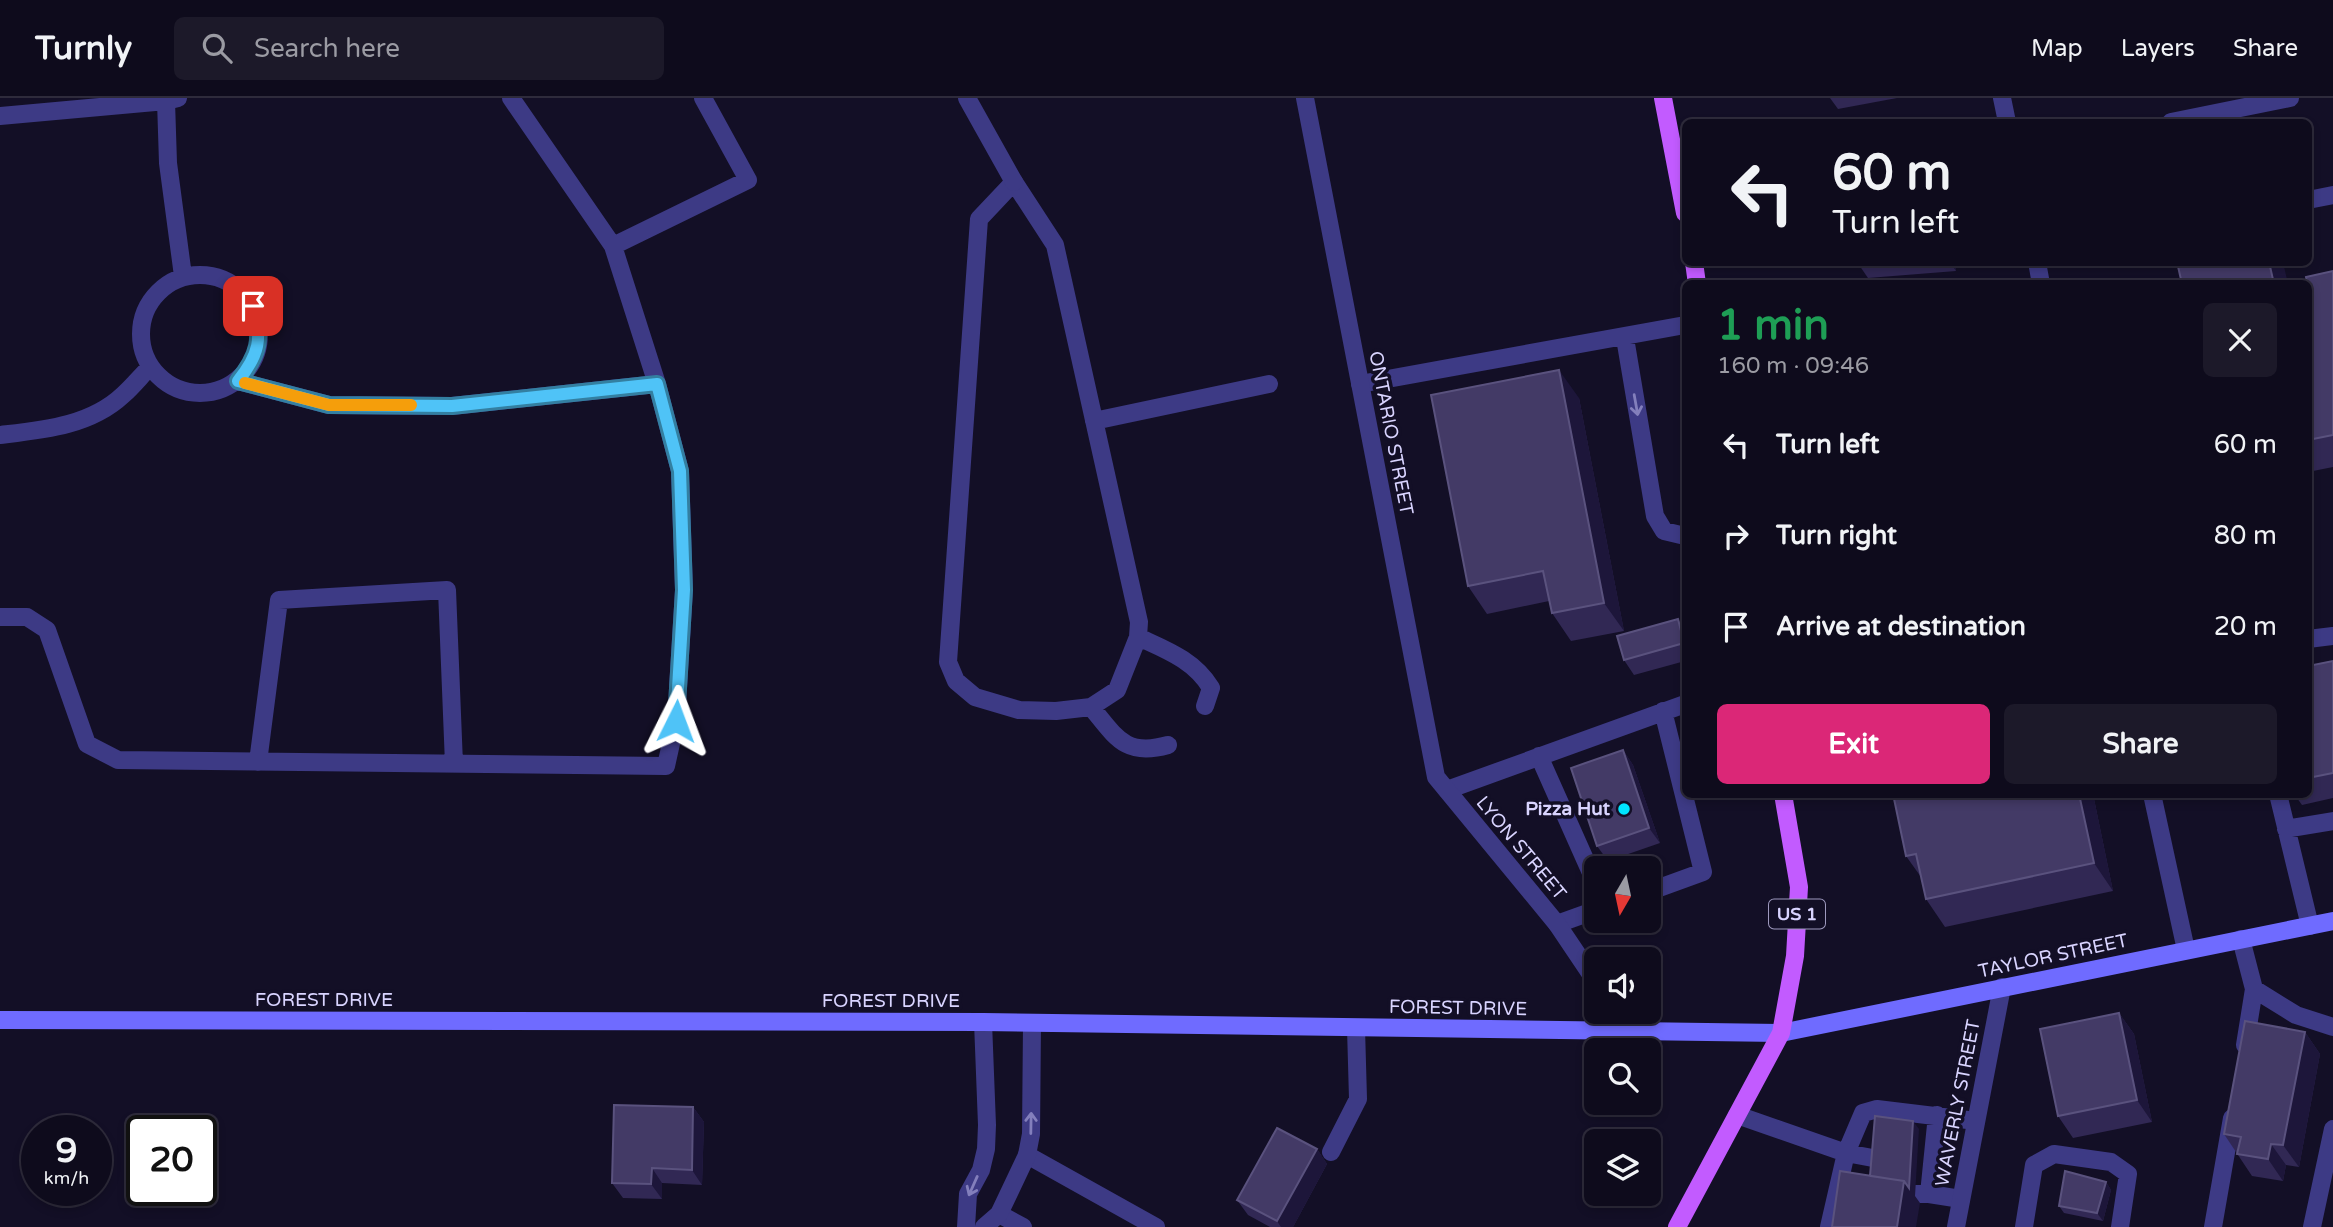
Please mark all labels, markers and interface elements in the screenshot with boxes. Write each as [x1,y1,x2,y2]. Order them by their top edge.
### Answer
search box [174,17,664,80]
text: Turnly [35,29,132,68]
icon: search [198,29,236,67]
text: Search here [254,33,400,64]
text: Map [2031,34,2083,63]
text: Layers [2121,34,2195,63]
text: Share [2233,34,2298,63]
text: 60 m [1832,144,1951,203]
icon: left [1717,147,1808,238]
text: Turn left [1832,204,1959,242]
pin [223,276,283,336]
icon: arrive [234,287,272,325]
text: 1 min [1717,300,1829,351]
button: close [2203,303,2277,377]
street label: ONTARIO STREET [1364,349,1418,517]
text: 160 m · 09:46 [1717,352,1869,380]
one-way arrow [1630,393,1643,416]
icon: left [1717,426,1755,464]
text: Turn left [1776,429,1879,460]
text: 60 m [2214,429,2277,460]
icon: right [1717,517,1755,555]
text: Turn right [1776,520,1897,551]
text: 80 m [2214,520,2277,551]
icon: arrive [1717,608,1755,646]
text: Arrive at destination [1776,611,2026,642]
text: 20 m [2214,611,2277,642]
position arrow [639,684,713,758]
button: Exit [1717,704,1990,784]
button: Share [2004,704,2277,784]
street label: LYON STREET [1471,792,1571,905]
place label: Pizza Hut [1525,798,1611,820]
marker: Pizza Hut [1616,801,1632,817]
north arrow [1584,856,1661,933]
map controls [1584,856,1661,1206]
road number: US 1 [1769,900,1825,928]
street label: TAYLOR STREET [1976,929,2130,983]
button: sound [1584,947,1661,1024]
street label: FOREST DRIVE [255,989,393,1011]
street label: FOREST DRIVE [822,990,960,1012]
street label: FOREST DRIVE [1389,996,1527,1020]
street label: WAVERLY STREET [1931,1017,1985,1188]
button: search [1584,1038,1661,1115]
one-way arrow [1024,1112,1038,1135]
speed limit sign: 20 [126,1115,217,1206]
button: layers [1584,1129,1661,1206]
text: 9 [56,1130,77,1172]
text: km/h [44,1167,89,1189]
one-way arrow [966,1175,979,1196]

